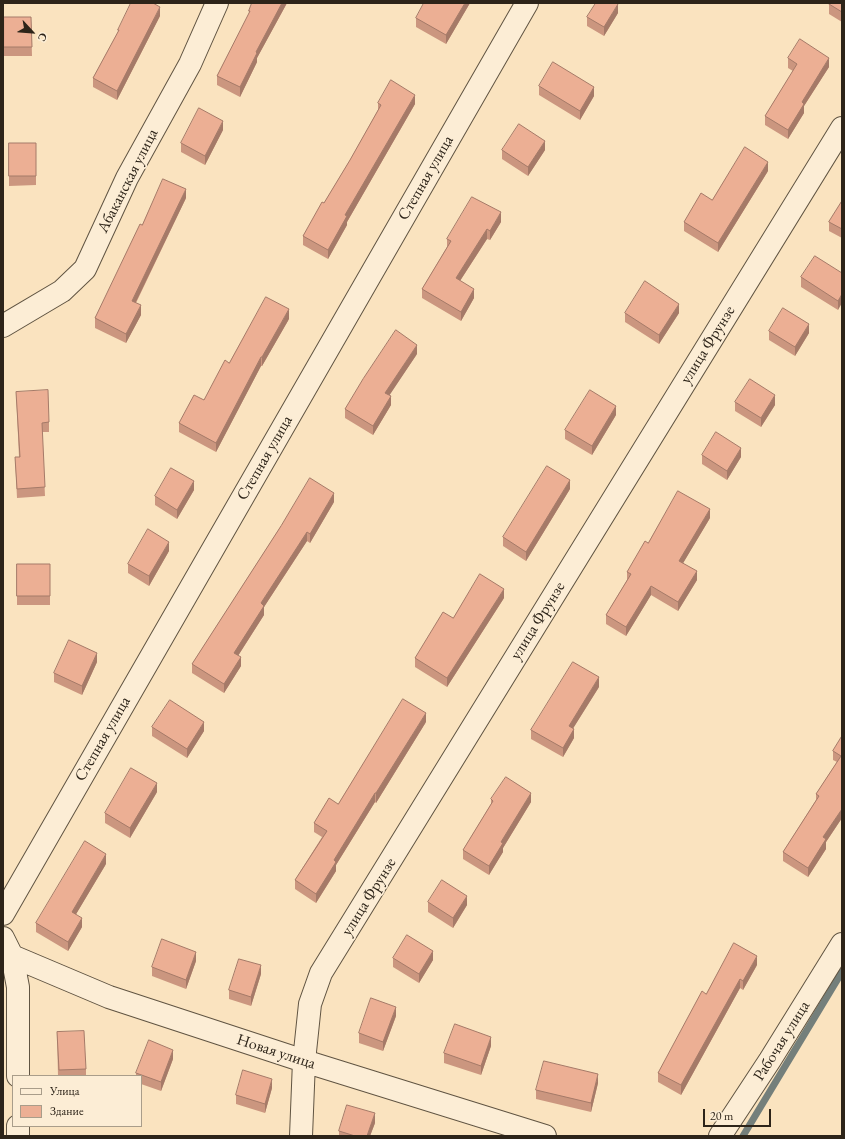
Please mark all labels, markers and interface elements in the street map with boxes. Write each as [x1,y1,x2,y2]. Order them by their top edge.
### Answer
north arrow [12,12,52,52]
text: С [35,31,51,44]
street label: Абаканская улица [94,126,162,236]
street label: Степная улица [394,132,458,224]
street label: улица Фрунзе [676,302,740,388]
street label: Степная улица [233,412,297,504]
street label: улица Фрунзе [506,578,570,664]
street label: Степная улица [71,693,135,785]
street label: улица Фрунзе [337,854,401,940]
street label: Рабочая улица [750,997,814,1085]
street label: Новая улица [234,1030,318,1074]
legend [12,1075,142,1127]
text: Улица [50,1083,80,1099]
scale bar [705,1101,773,1127]
text: Здание [50,1103,84,1119]
text: 20 m [710,1108,733,1124]

